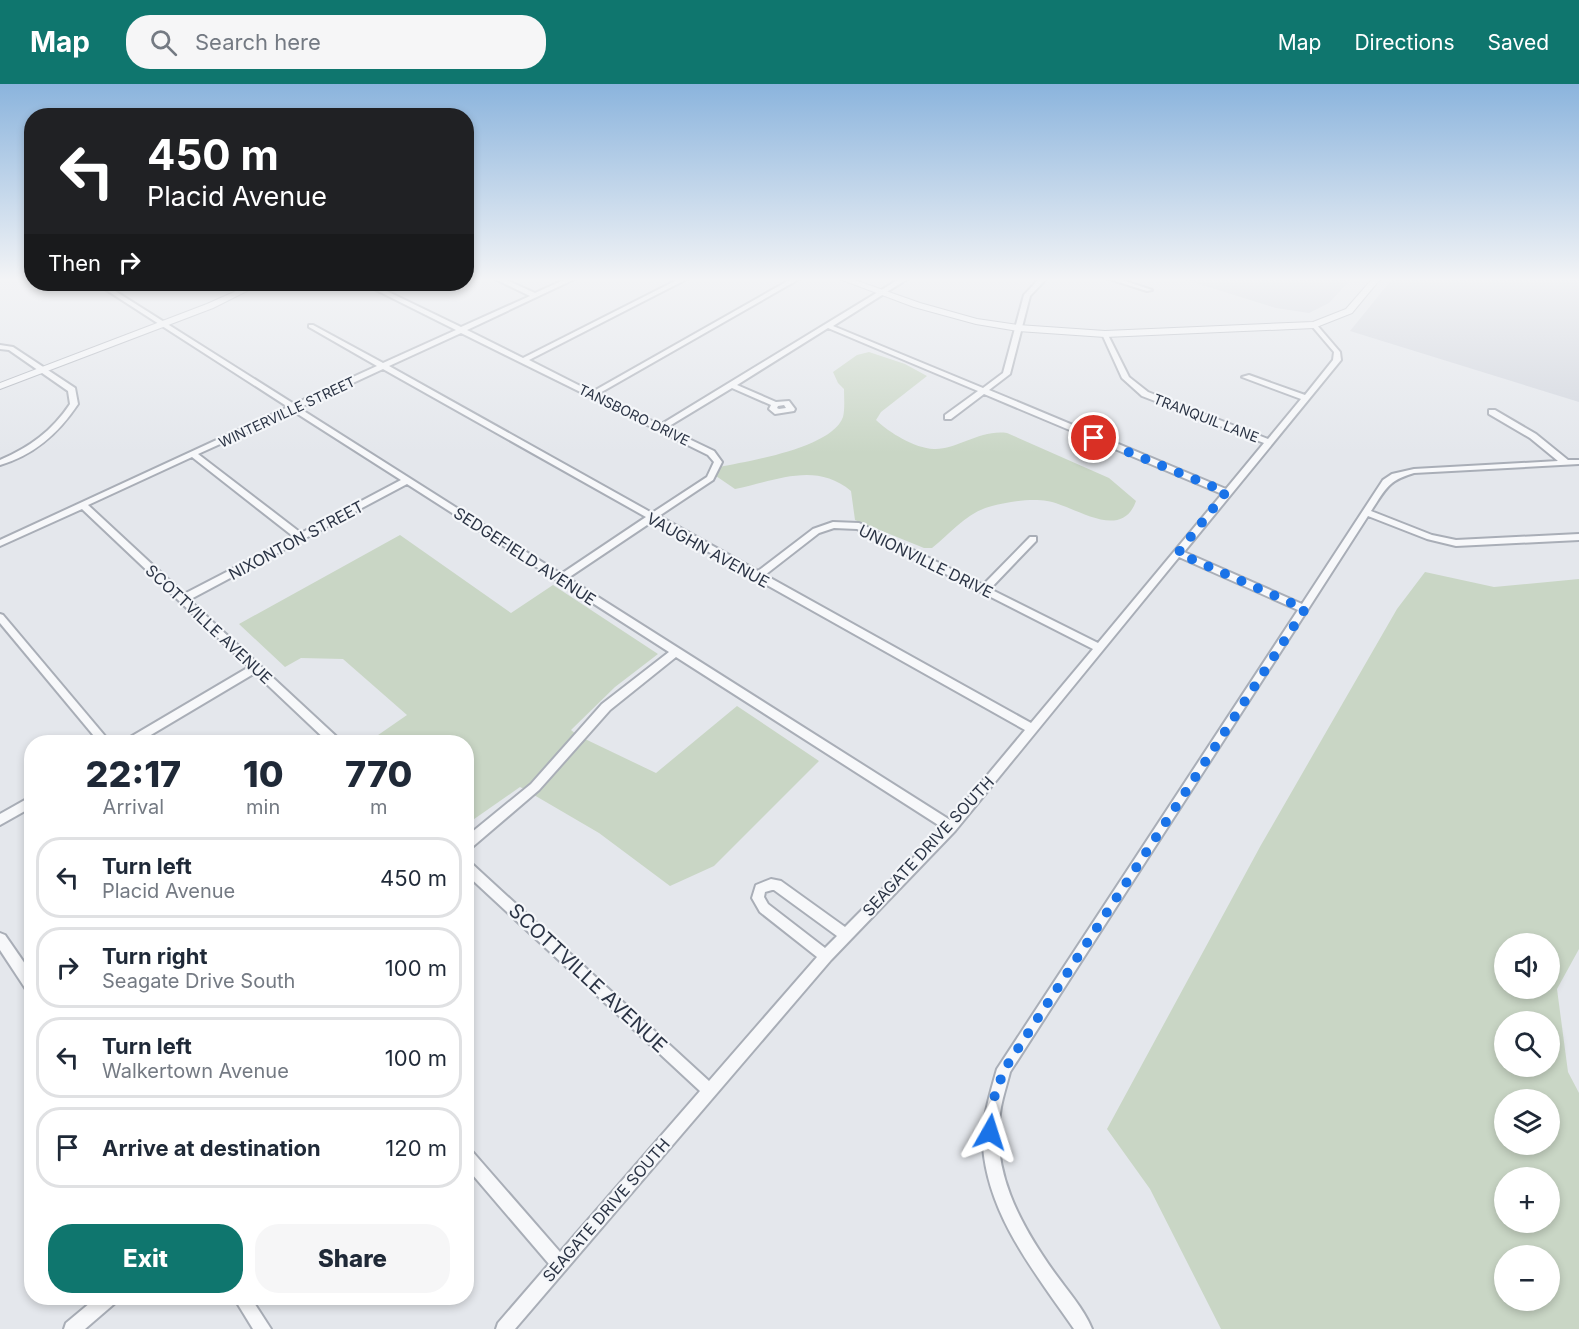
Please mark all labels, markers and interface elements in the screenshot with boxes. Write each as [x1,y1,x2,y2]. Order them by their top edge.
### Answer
search box [126,15,546,69]
text: Map [30,25,90,59]
icon: search [147,26,180,59]
text: Search here [195,29,321,55]
text: Map [1278,30,1321,55]
text: Directions [1354,30,1455,55]
text: Saved [1488,30,1549,55]
text: 450 m [147,129,279,180]
icon: left [48,132,126,210]
text: Placid Avenue [147,180,327,213]
icon: right [113,246,146,279]
text: Then [48,250,101,276]
street label: WINTERVILLE STREET [216,372,358,451]
street label: TANSBORO DRIVE [576,380,693,449]
street label: TRANQUIL LANE [1151,390,1261,445]
pin [1068,412,1119,463]
icon: arrive [1077,421,1110,454]
street label: NIXONTON STREET [225,496,367,584]
street label: SEDGEFIELD AVENUE [450,503,600,609]
street label: VAUGHN AVENUE [643,508,773,592]
street label: UNIONVILLE DRIVE [856,520,996,602]
street label: SCOTTVILLE AVENUE [141,560,277,688]
text: 22:17 [86,752,181,796]
text: 10 [243,752,284,796]
text: 770 [345,752,412,796]
street label: SEAGATE DRIVE SOUTH [858,772,998,920]
text: Arrival [103,795,164,819]
text: min [246,795,280,819]
text: m [370,795,388,819]
text: Turn left [102,853,192,879]
icon: left [51,861,84,894]
text: 450 m [380,865,447,891]
text: Placid Avenue [102,879,235,903]
street label: SCOTTVILLE AVENUE [504,898,672,1058]
map controls [1494,933,1560,1311]
button: sound [1494,933,1560,999]
text: Turn right [102,943,208,969]
icon: right [51,951,84,984]
text: 100 m [385,955,447,981]
text: Seagate Drive South [102,969,295,993]
button: search [1494,1011,1560,1077]
text: Turn left [102,1033,192,1059]
icon: left [51,1041,84,1074]
text: 100 m [385,1045,447,1071]
text: Walkertown Avenue [102,1059,289,1083]
button: layers [1494,1089,1560,1155]
position arrow [958,1100,1022,1164]
icon: arrive [51,1131,84,1164]
street label: SEAGATE DRIVE SOUTH [538,1134,674,1286]
text: Arrive at destination [102,1135,321,1161]
text: 120 m [385,1135,447,1161]
button: + [1494,1167,1560,1233]
button: Exit [48,1224,243,1293]
button: Share [255,1224,450,1293]
button: − [1494,1245,1560,1311]

